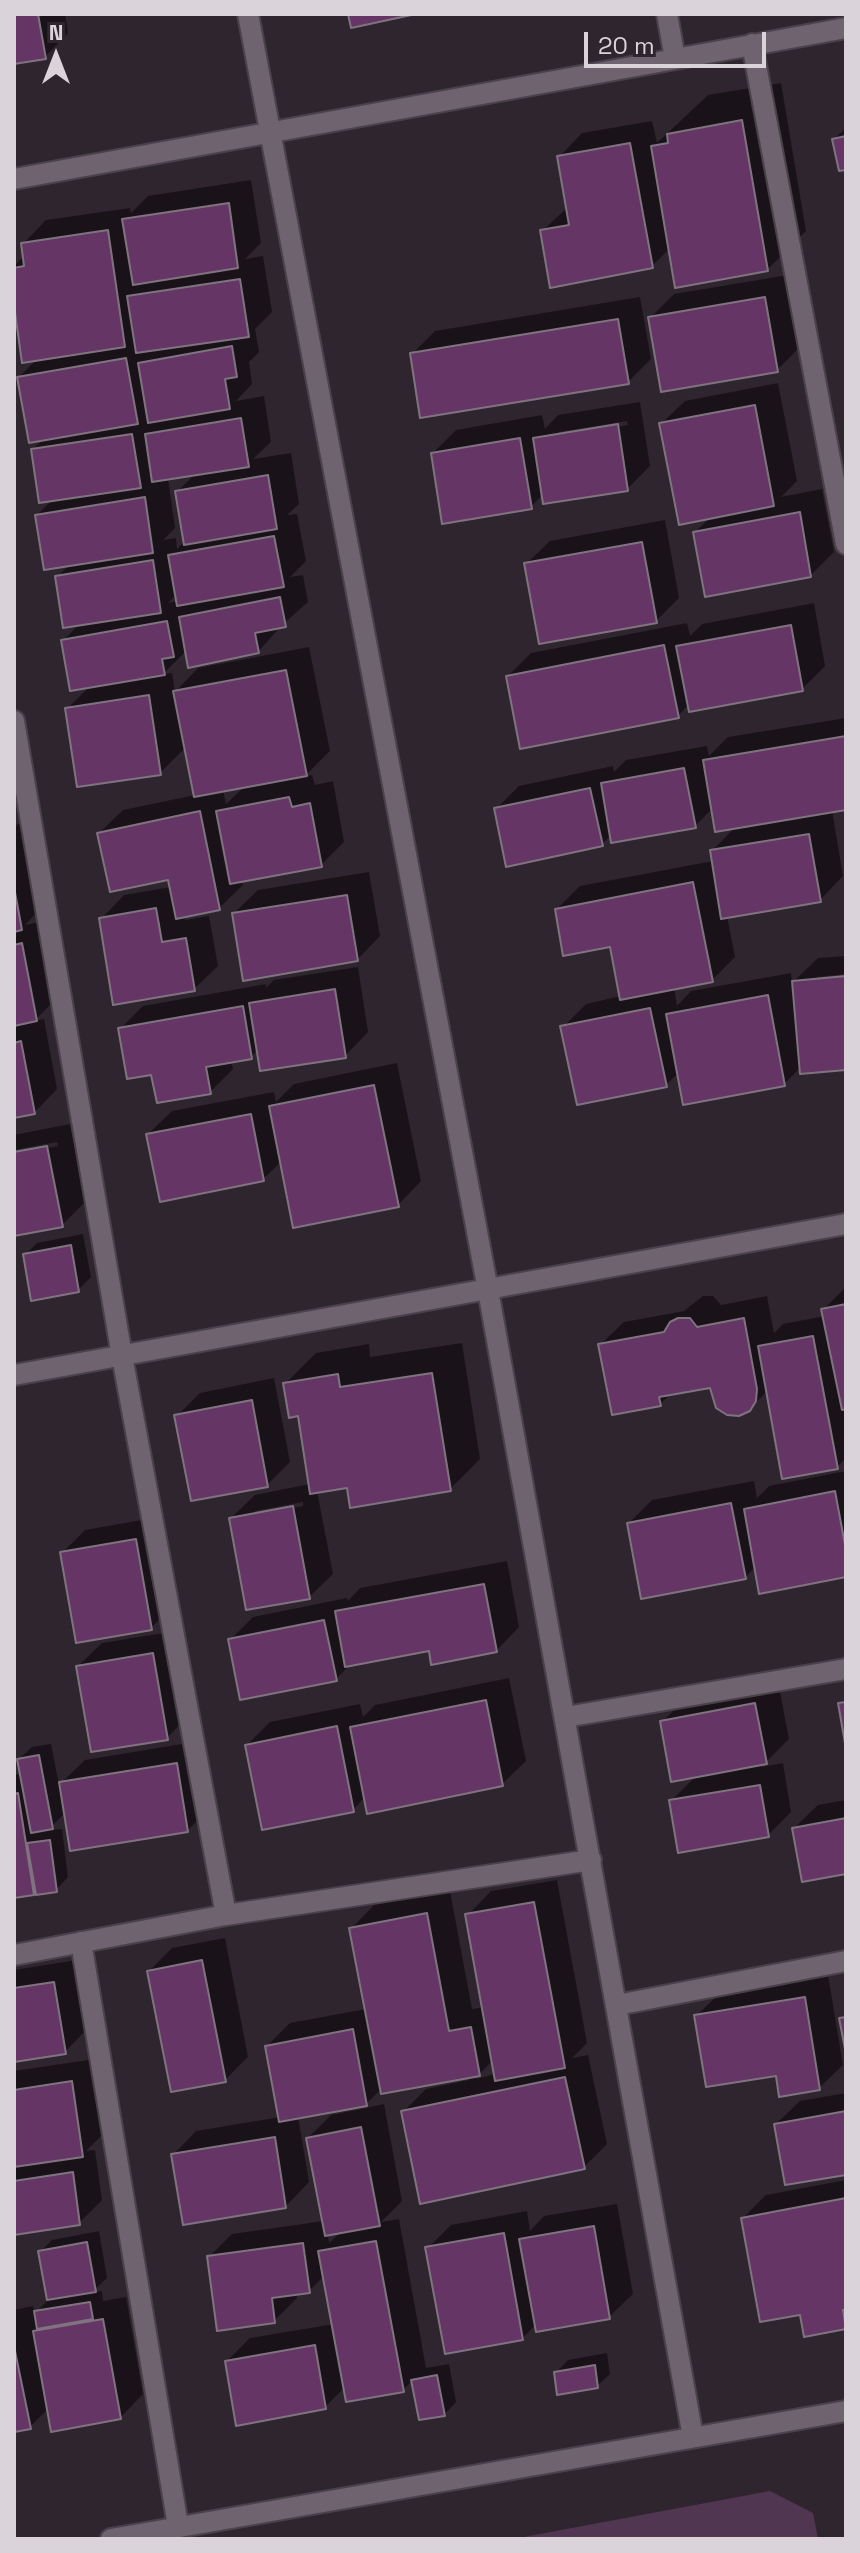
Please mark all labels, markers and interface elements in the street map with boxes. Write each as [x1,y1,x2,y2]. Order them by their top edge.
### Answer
north arrow [16,16,96,96]
scale bar [588,16,770,66]
text: N [49,18,63,46]
text: 20 m [598,30,655,61]

